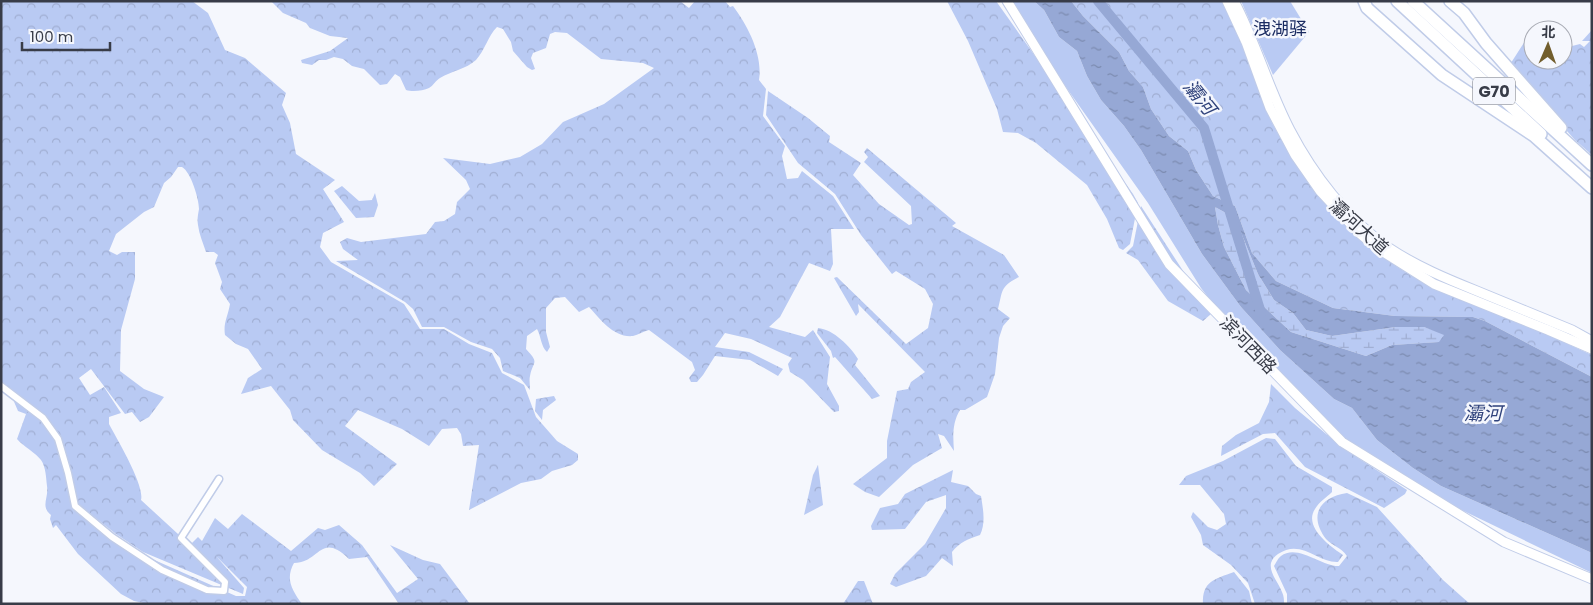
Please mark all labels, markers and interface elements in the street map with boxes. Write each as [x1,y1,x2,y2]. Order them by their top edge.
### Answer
park label: 洩湖驿 [1253,16,1307,41]
scale bar [22,20,110,52]
north arrow [1523,20,1573,70]
text: 北 [1541,22,1556,42]
text: 100 m [30,26,73,47]
water label: 灞河 [1177,74,1225,124]
road number: G70 [1473,78,1515,104]
street label: 灞河大道 [1324,193,1394,260]
street label: 滨河西路 [1214,310,1282,379]
water label: 灞河 [1464,400,1506,427]

